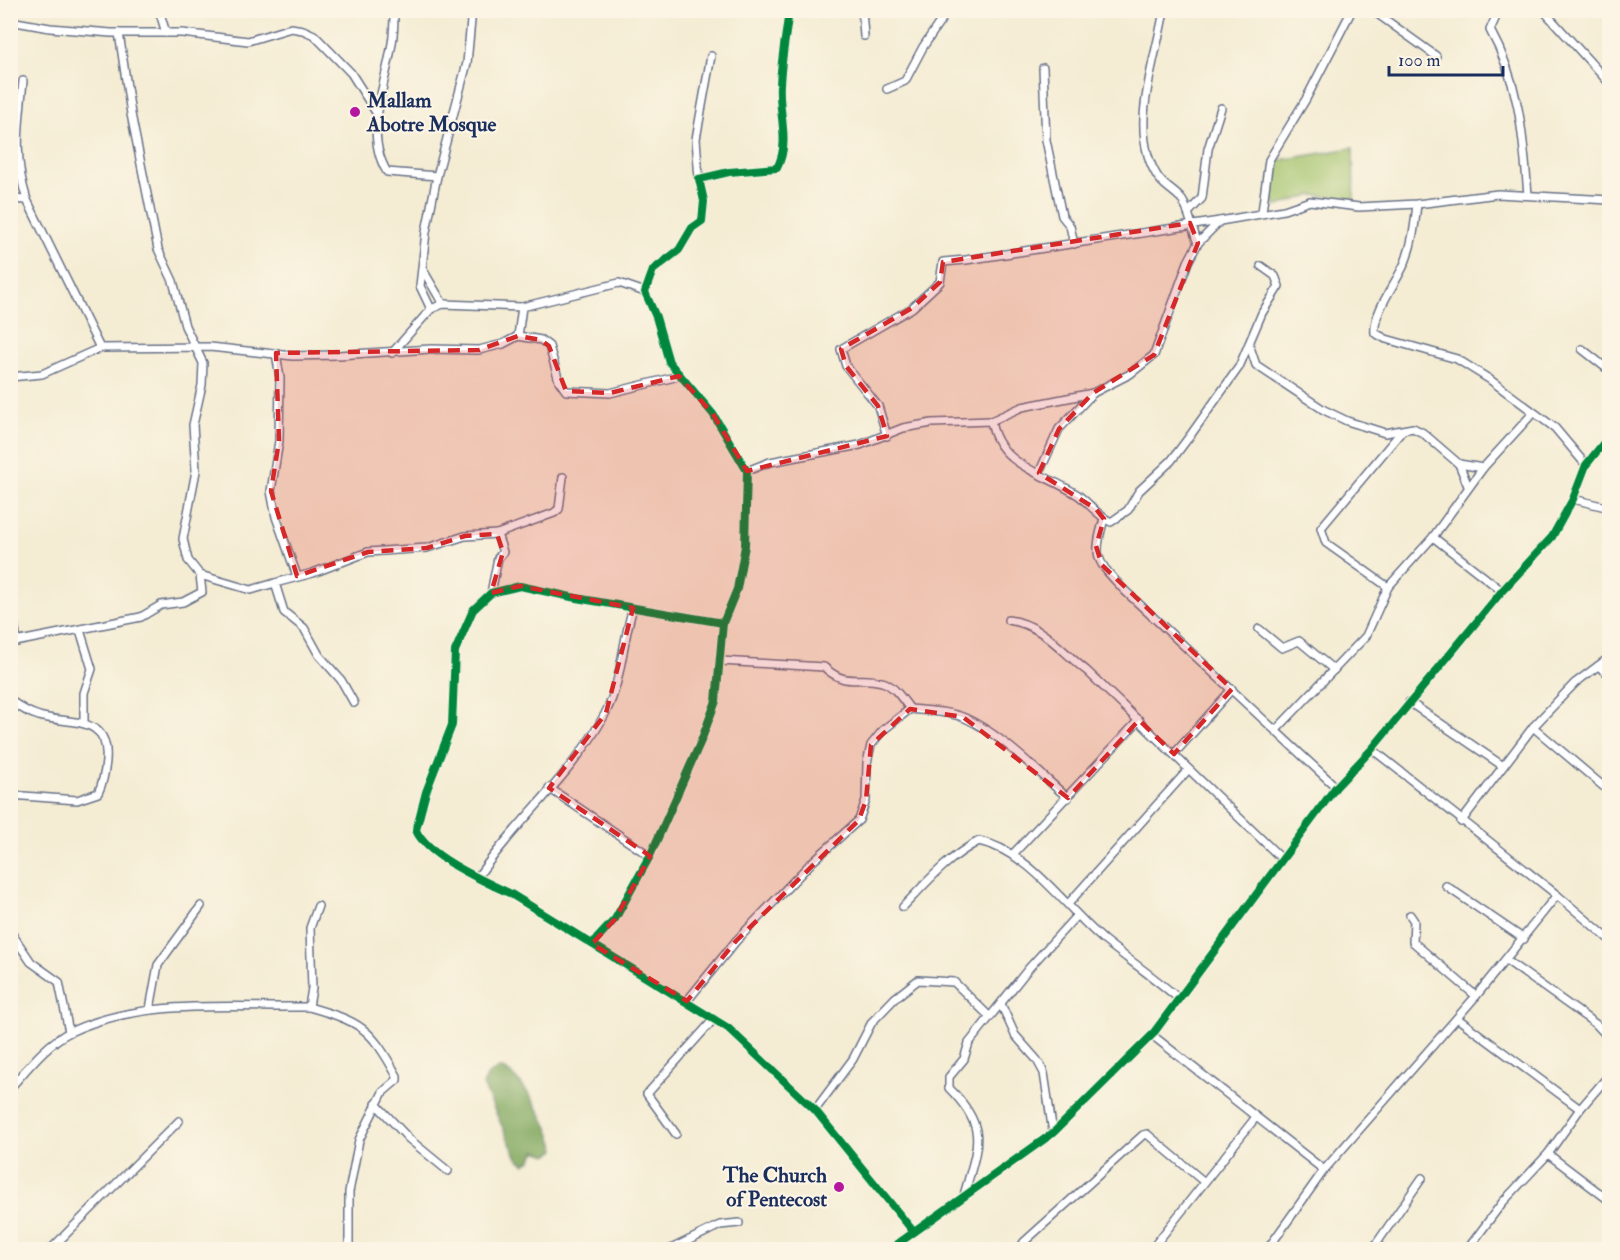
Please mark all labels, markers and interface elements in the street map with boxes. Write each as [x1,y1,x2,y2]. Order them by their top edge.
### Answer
scale bar [1389,39,1503,77]
text: 100 m [1398,49,1441,72]
place label: Mallam Abotre Mosque [366,87,497,138]
marker: Mallam Abotre Mosque [348,105,362,119]
place label: The Church of Pentecost [722,1162,827,1213]
marker: The Church of Pentecost [832,1180,846,1194]

